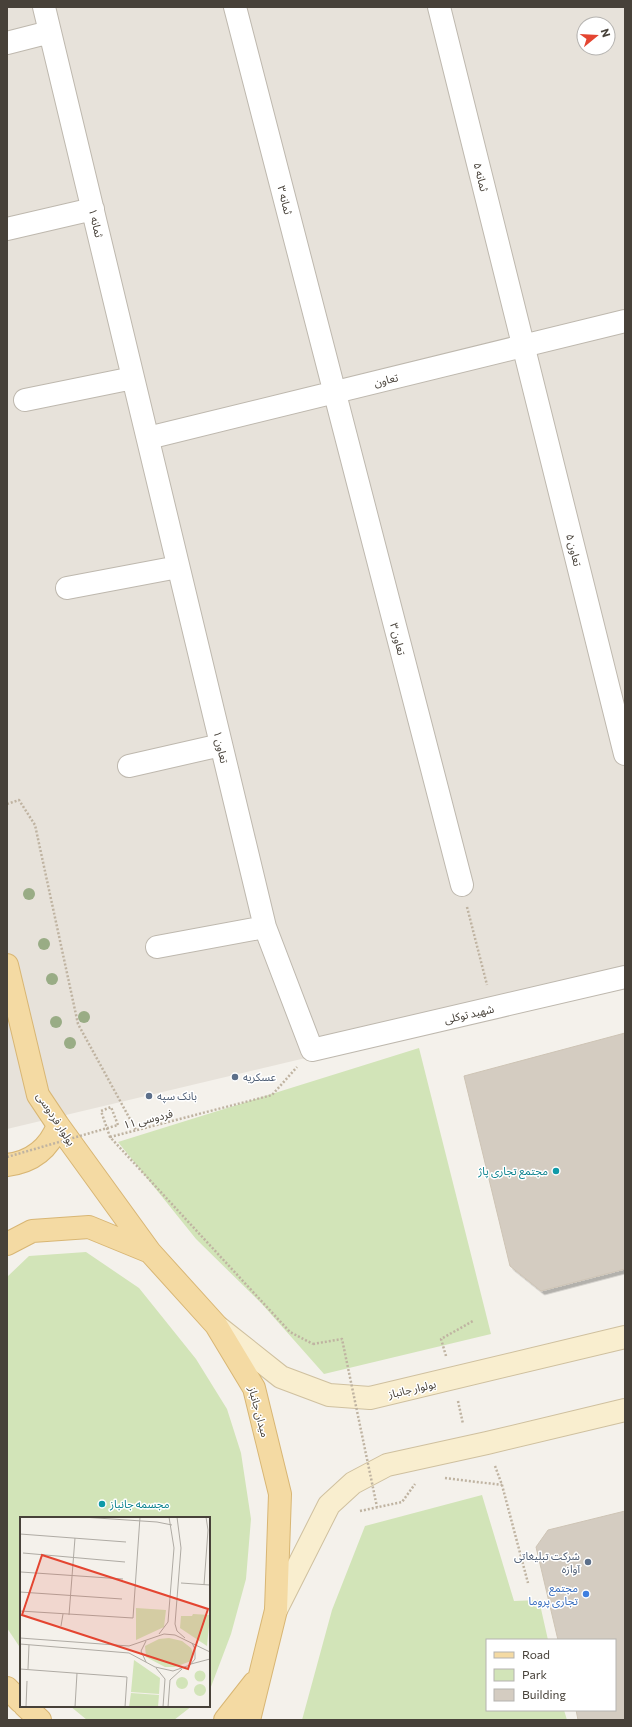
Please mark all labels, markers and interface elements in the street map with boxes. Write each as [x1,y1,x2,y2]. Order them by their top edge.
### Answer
north arrow [576,16,616,56]
text: N [599,27,613,39]
street label: ثمانه ۵ [472,161,491,193]
street label: ثمانه ۳ [276,184,295,216]
street label: ثمانه ۱ [87,207,106,239]
street label: تعاون [372,370,400,390]
street label: تعاون ۵ [563,532,585,568]
street label: تعاون ۳ [387,621,409,657]
street label: تعاون ۱ [210,729,232,765]
street label: شهید توکلی [443,1001,496,1027]
place label: عسکریه [243,1070,277,1084]
marker: عسکریه [230,1072,240,1082]
place label: بانک سپه [157,1089,197,1104]
street label: بولوار فردوسی [34,1090,78,1148]
marker: بانک سپه [144,1091,154,1101]
street label: فردوسی ۱۱ [122,1106,174,1132]
place label: مجتمع تجاری پاژ [477,1164,548,1179]
marker: مجتمع تجاری پاژ [551,1166,561,1176]
street label: بولوار جانباز [386,1377,437,1402]
street label: میدان جانباز [245,1384,273,1439]
place label: مجسمه جانباز [109,1497,170,1511]
marker: مجسمه جانباز [97,1499,107,1509]
inset map [20,1517,210,1707]
place label: شرکت تبلیغاتی آوازه [514,1549,581,1576]
marker: شرکت تبلیغاتی آوازه [583,1557,593,1567]
place label: مجتمع تجاری پروما [528,1581,578,1609]
marker: مجتمع تجاری پروما [581,1589,591,1599]
legend [486,1639,616,1711]
text: Road [522,1647,550,1661]
text: Park [522,1667,548,1681]
text: Building [522,1687,566,1701]

